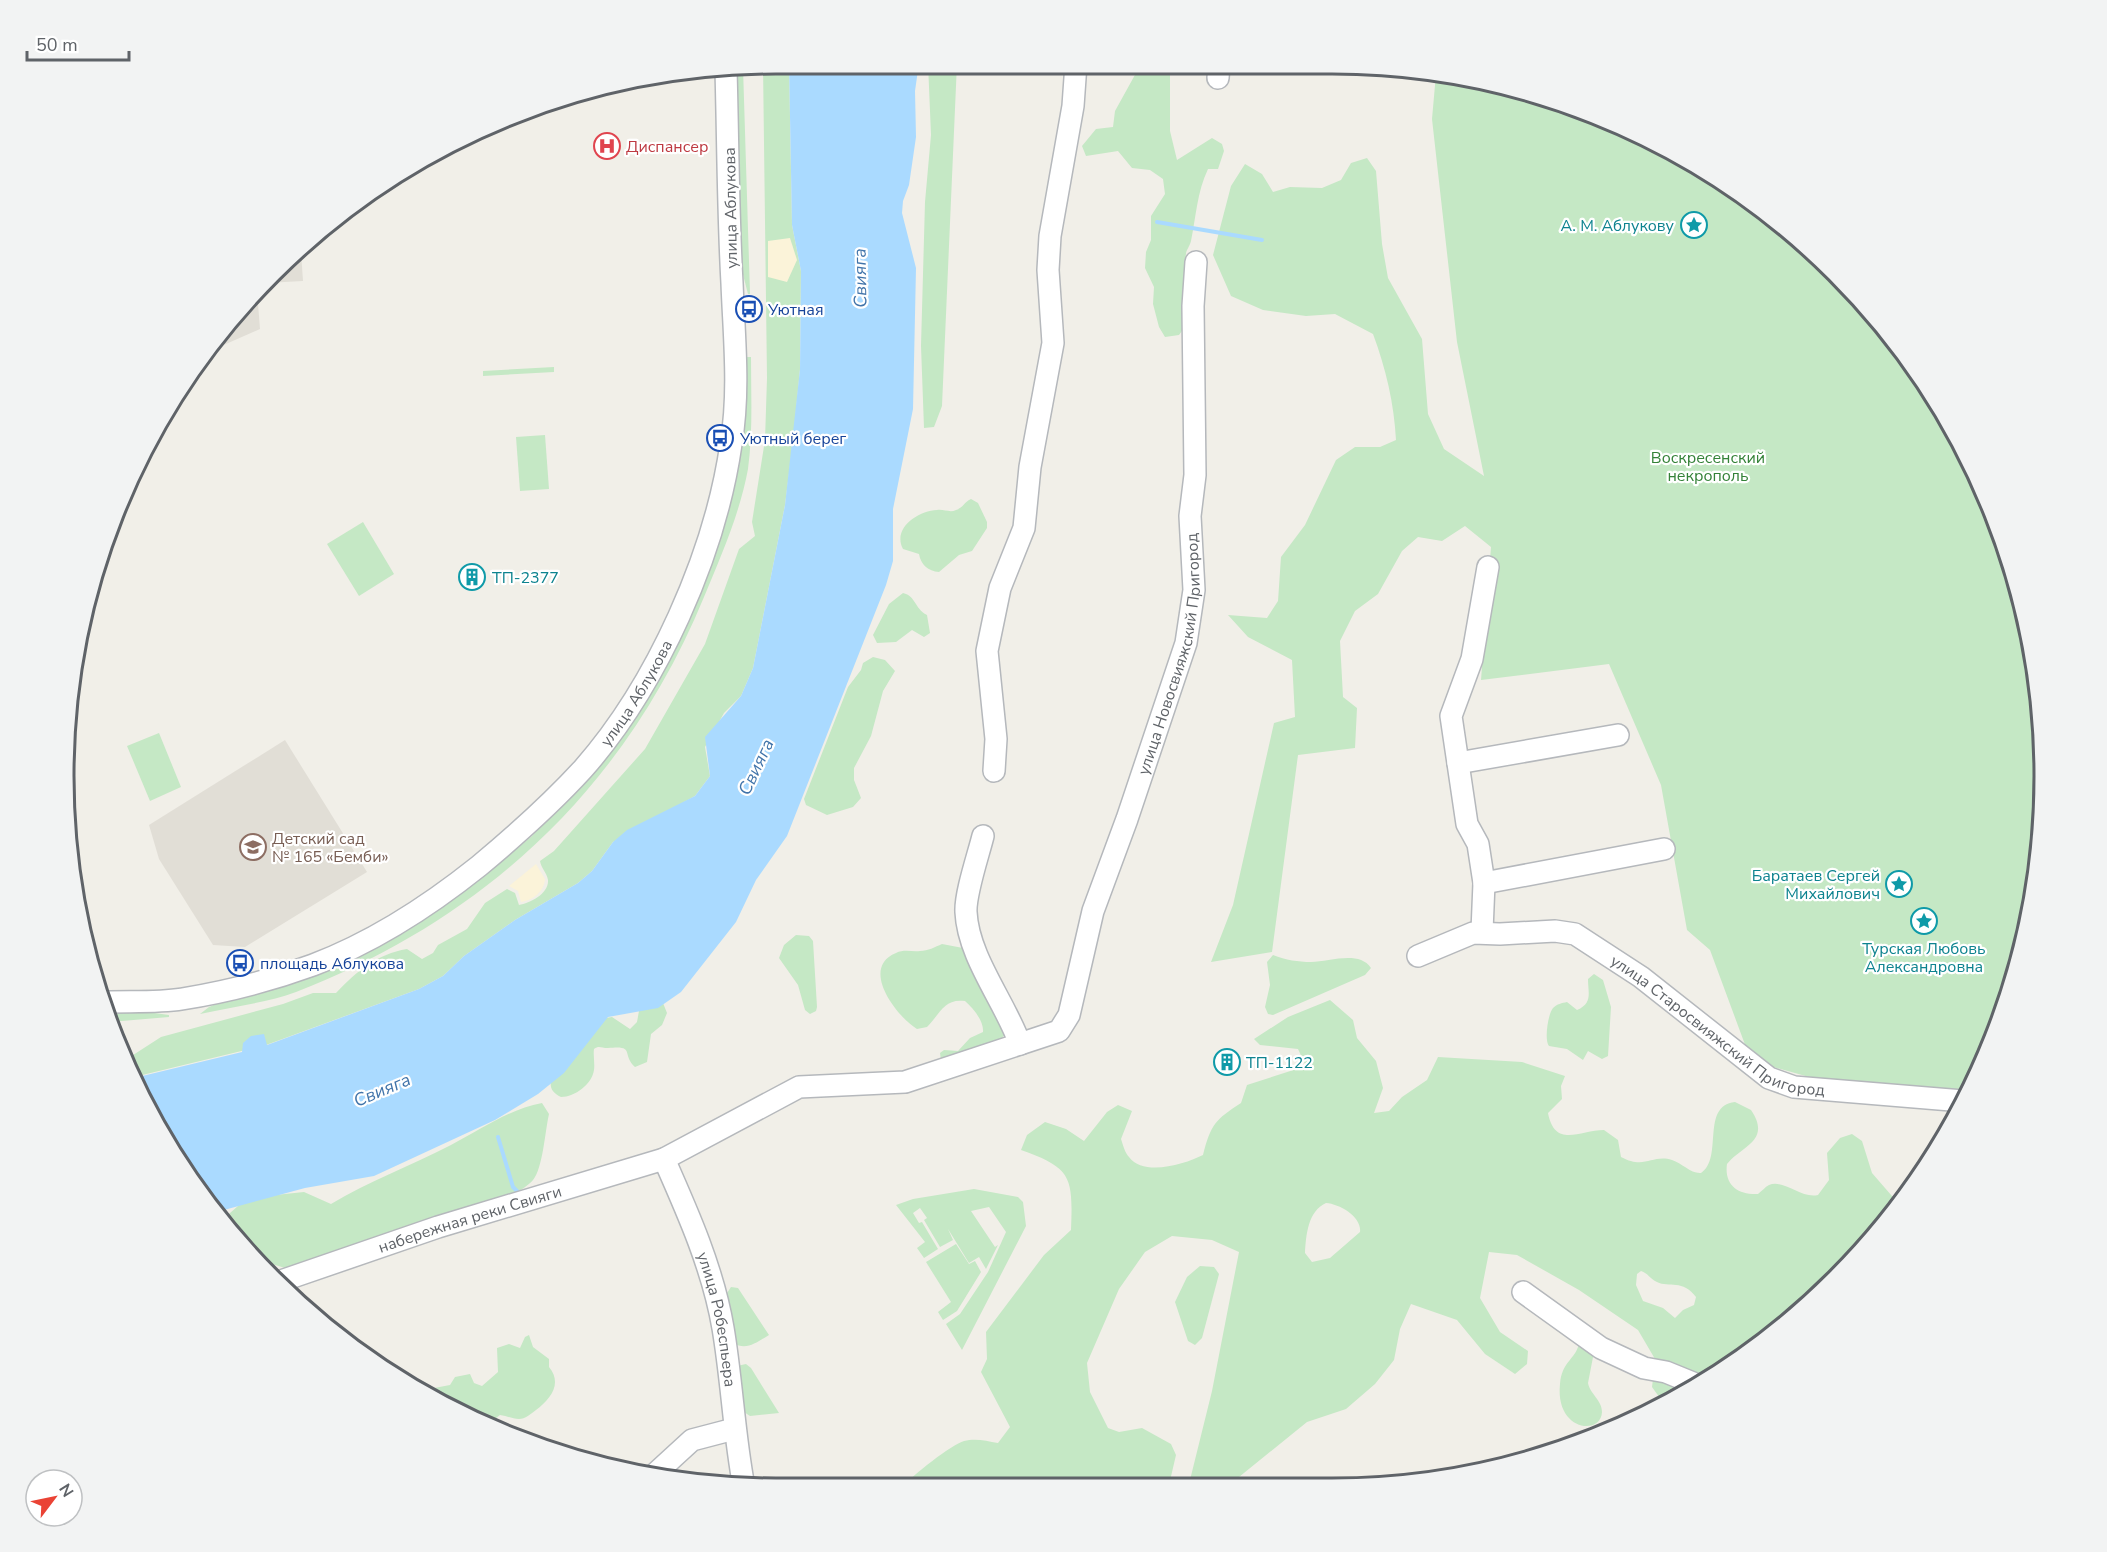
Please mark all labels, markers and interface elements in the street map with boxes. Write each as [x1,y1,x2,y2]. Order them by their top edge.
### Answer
scale bar [27,24,129,62]
text: 50 m [36,33,78,57]
hospital icon: Диспансер [592,131,622,161]
place label: Диспансер [626,136,708,158]
street label: улица Аблукова [719,147,743,269]
place icon: А. М. Аблукову [1679,210,1709,240]
place label: А. М. Аблукову [1560,215,1675,237]
water label: Свияга [847,248,873,308]
bus stop icon: Уютная [734,294,764,324]
place label: Уютная [767,299,824,321]
bus stop icon: Уютный берег [705,423,735,453]
place label: Уютный берег [739,428,846,450]
park label: Воскресенский некрополь [1651,447,1765,487]
street label: улица Новосвияжский Пригород [1133,532,1206,778]
building icon: ТП-2377 [457,562,487,592]
place label: ТП-2377 [492,567,559,589]
street label: улица Аблукова [595,636,678,751]
water label: Свияга [733,735,779,799]
place label: Детский сад № 165 «Бемби» [272,828,389,868]
school or university icon: Детский сад № 165 «Бемби» [238,832,268,862]
place label: Баратаев Сергей Михайлович [1752,865,1880,905]
place icon: Баратаев Сергей Михайлович [1884,869,1914,899]
place icon: Турская Любовь Александровна [1909,906,1939,936]
place label: Турская Любовь Александровна [1862,938,1986,978]
bus stop icon: площадь Аблукова [225,948,255,978]
street label: улица Старосвияжский Пригород [1606,950,1826,1102]
place label: площадь Аблукова [260,953,404,975]
building icon: ТП-1122 [1212,1047,1242,1077]
place label: ТП-1122 [1246,1052,1313,1074]
water label: Свияга [350,1067,414,1113]
street label: набережная реки Свияги [375,1180,564,1259]
street label: улица Робеспьера [691,1249,741,1388]
north arrow [24,1468,84,1528]
text: N [53,1480,78,1501]

